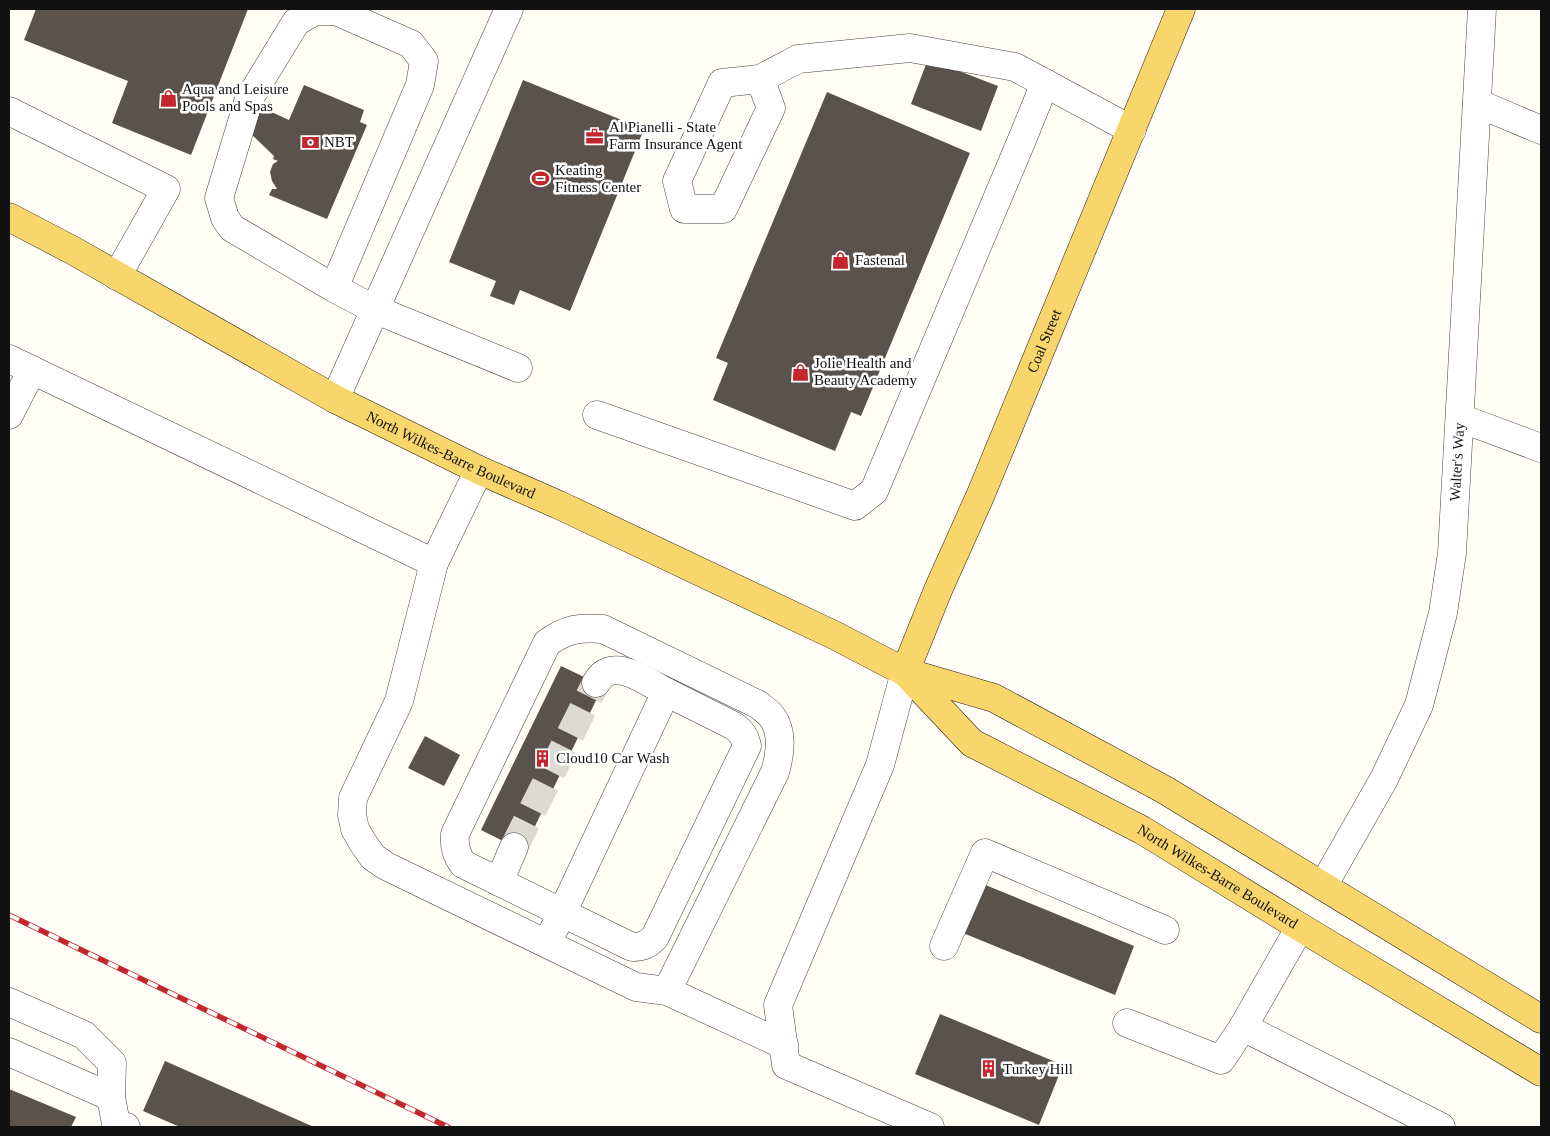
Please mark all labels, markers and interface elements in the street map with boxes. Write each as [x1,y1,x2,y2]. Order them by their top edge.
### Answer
place label: Aqua and Leisure Pools and Spas [182,81,289,114]
shop icon: Aqua and Leisure Pools and Spas [158,88,178,108]
place label: Al Pianelli - State Farm Insurance Agent [609,119,743,152]
office icon: Al Pianelli - State Farm Insurance Agent [585,126,605,146]
bank icon: NBT [300,132,320,152]
place label: NBT [324,134,354,150]
place label: Keating Fitness Center [555,162,641,195]
sports icon: Keating Fitness Center [531,169,551,189]
shop icon: Fastenal [831,250,851,270]
place label: Fastenal [855,252,905,268]
street label: Coal Street [1024,306,1065,375]
place label: Jolie Health and Beauty Academy [814,355,917,388]
shop icon: Jolie Health and Beauty Academy [790,362,810,382]
street label: North Wilkes-Barre Boulevard [364,408,538,502]
street label: Walter's Way [1447,422,1467,502]
building icon: Cloud10 Car Wash [532,748,552,768]
place label: Cloud10 Car Wash [556,750,670,766]
street label: North Wilkes-Barre Boulevard [1135,821,1301,932]
building icon: Turkey Hill [979,1059,999,1079]
place label: Turkey Hill [1003,1061,1073,1077]

